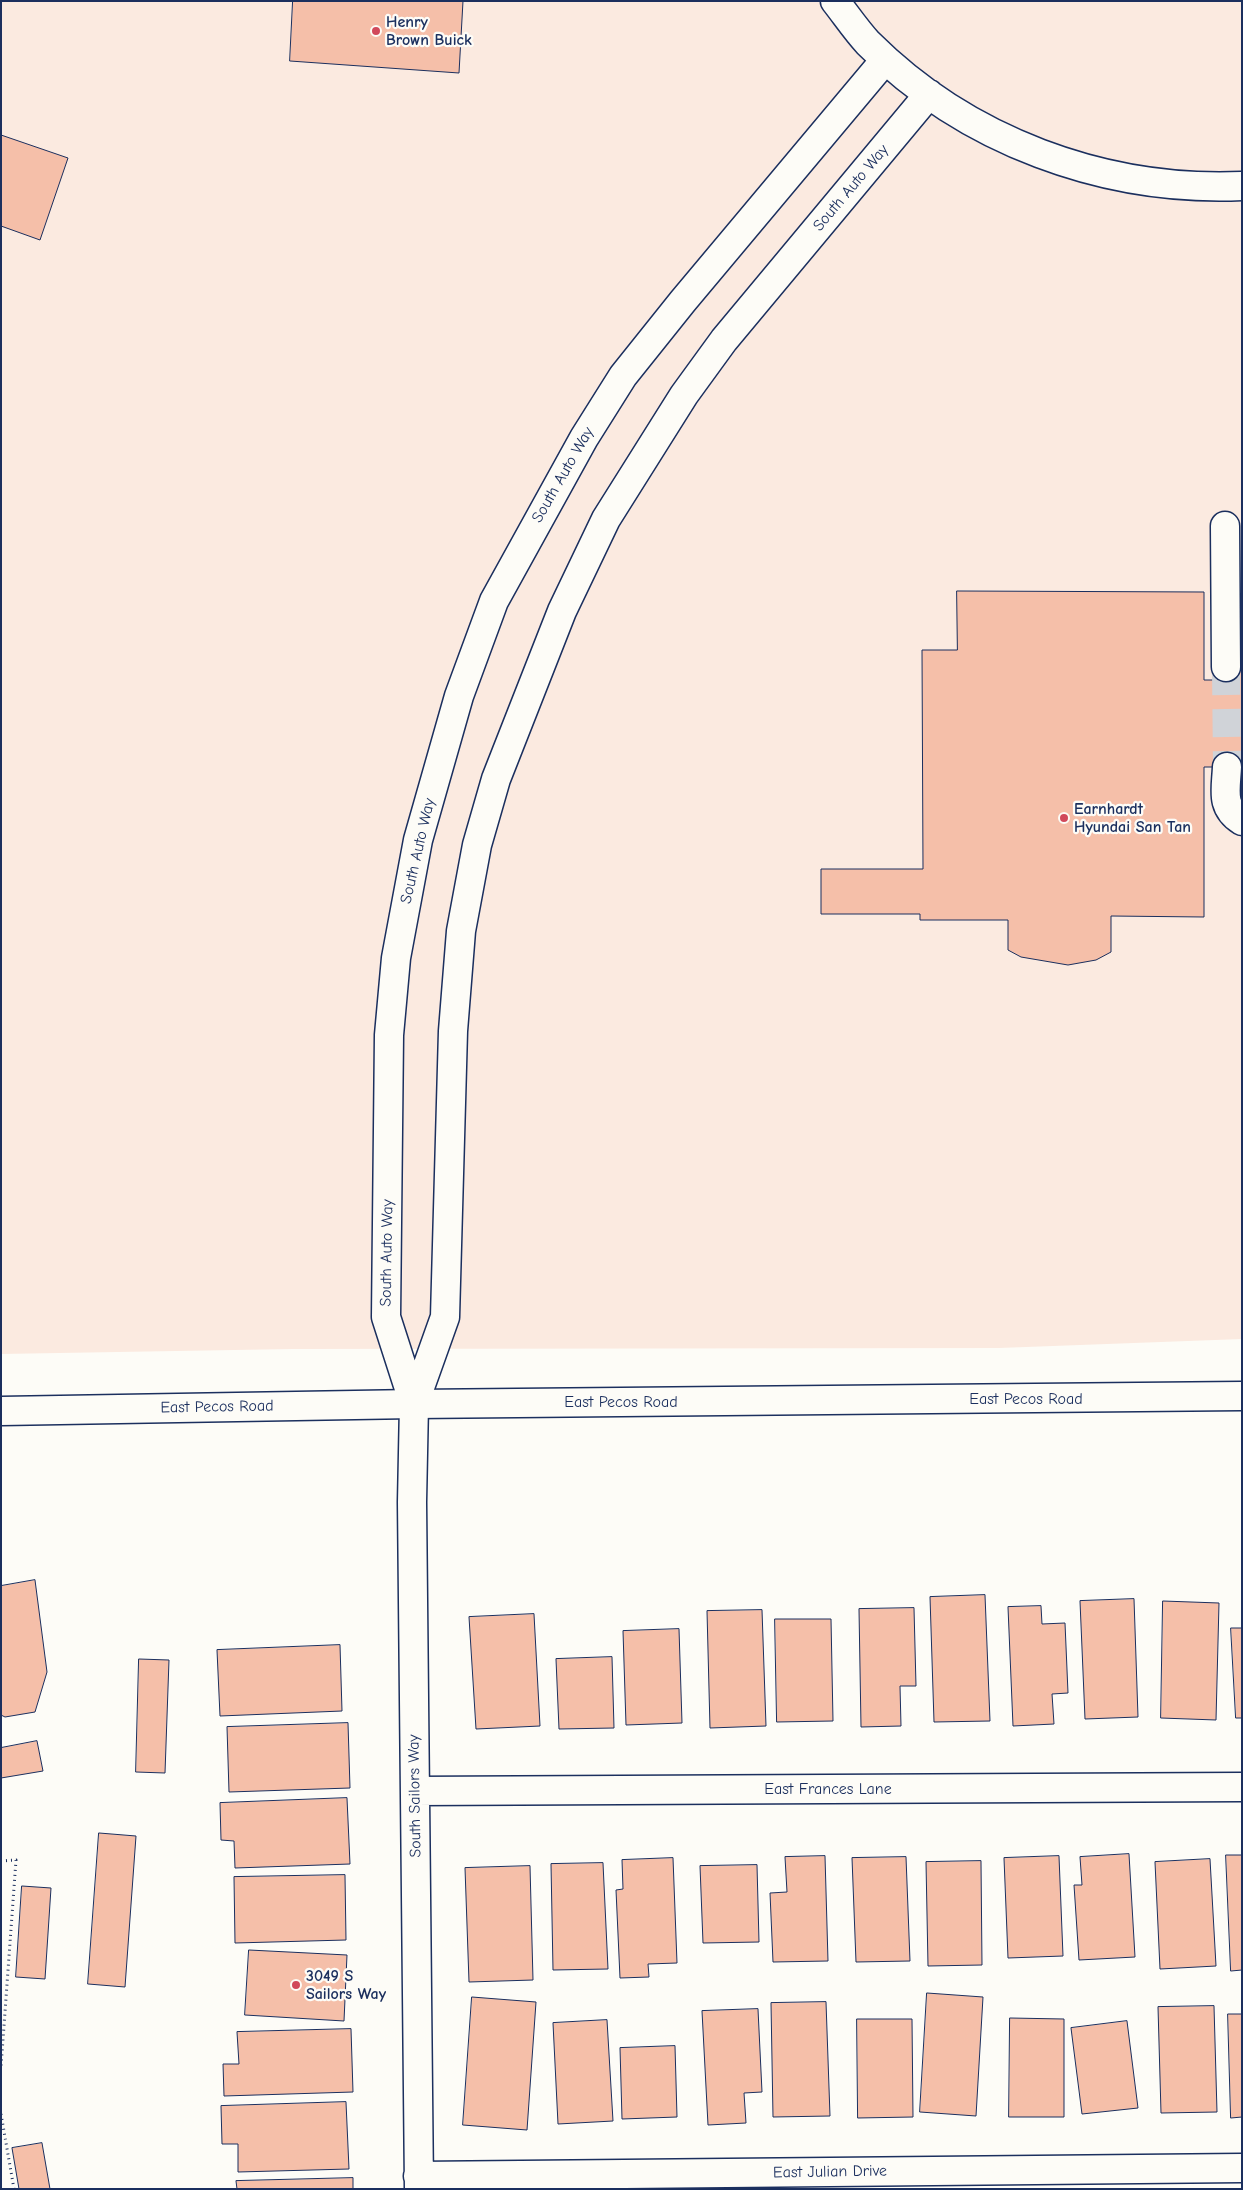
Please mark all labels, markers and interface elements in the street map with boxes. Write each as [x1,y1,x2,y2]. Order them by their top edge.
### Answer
place label: Henry Brown Buick [386,12,472,50]
marker: Henry Brown Buick [370,25,382,37]
street label: South Auto Way [809,141,893,235]
street label: South Auto Way [528,424,598,526]
street label: South Auto Way [397,796,439,906]
place label: Earnhardt Hyundai San Tan [1074,799,1191,837]
marker: Earnhardt Hyundai San Tan [1058,812,1070,824]
street label: South Auto Way [376,1199,398,1307]
street label: East Pecos Road [969,1389,1083,1409]
street label: East Pecos Road [564,1392,678,1412]
street label: East Pecos Road [160,1396,274,1418]
street label: South Sailors Way [404,1734,426,1858]
street label: East Frances Lane [764,1779,892,1799]
place label: 3049 S Sailors Way [306,1966,386,2004]
marker: 3049 S Sailors Way [290,1979,302,1991]
street label: East Julian Drive [773,2161,887,2183]

